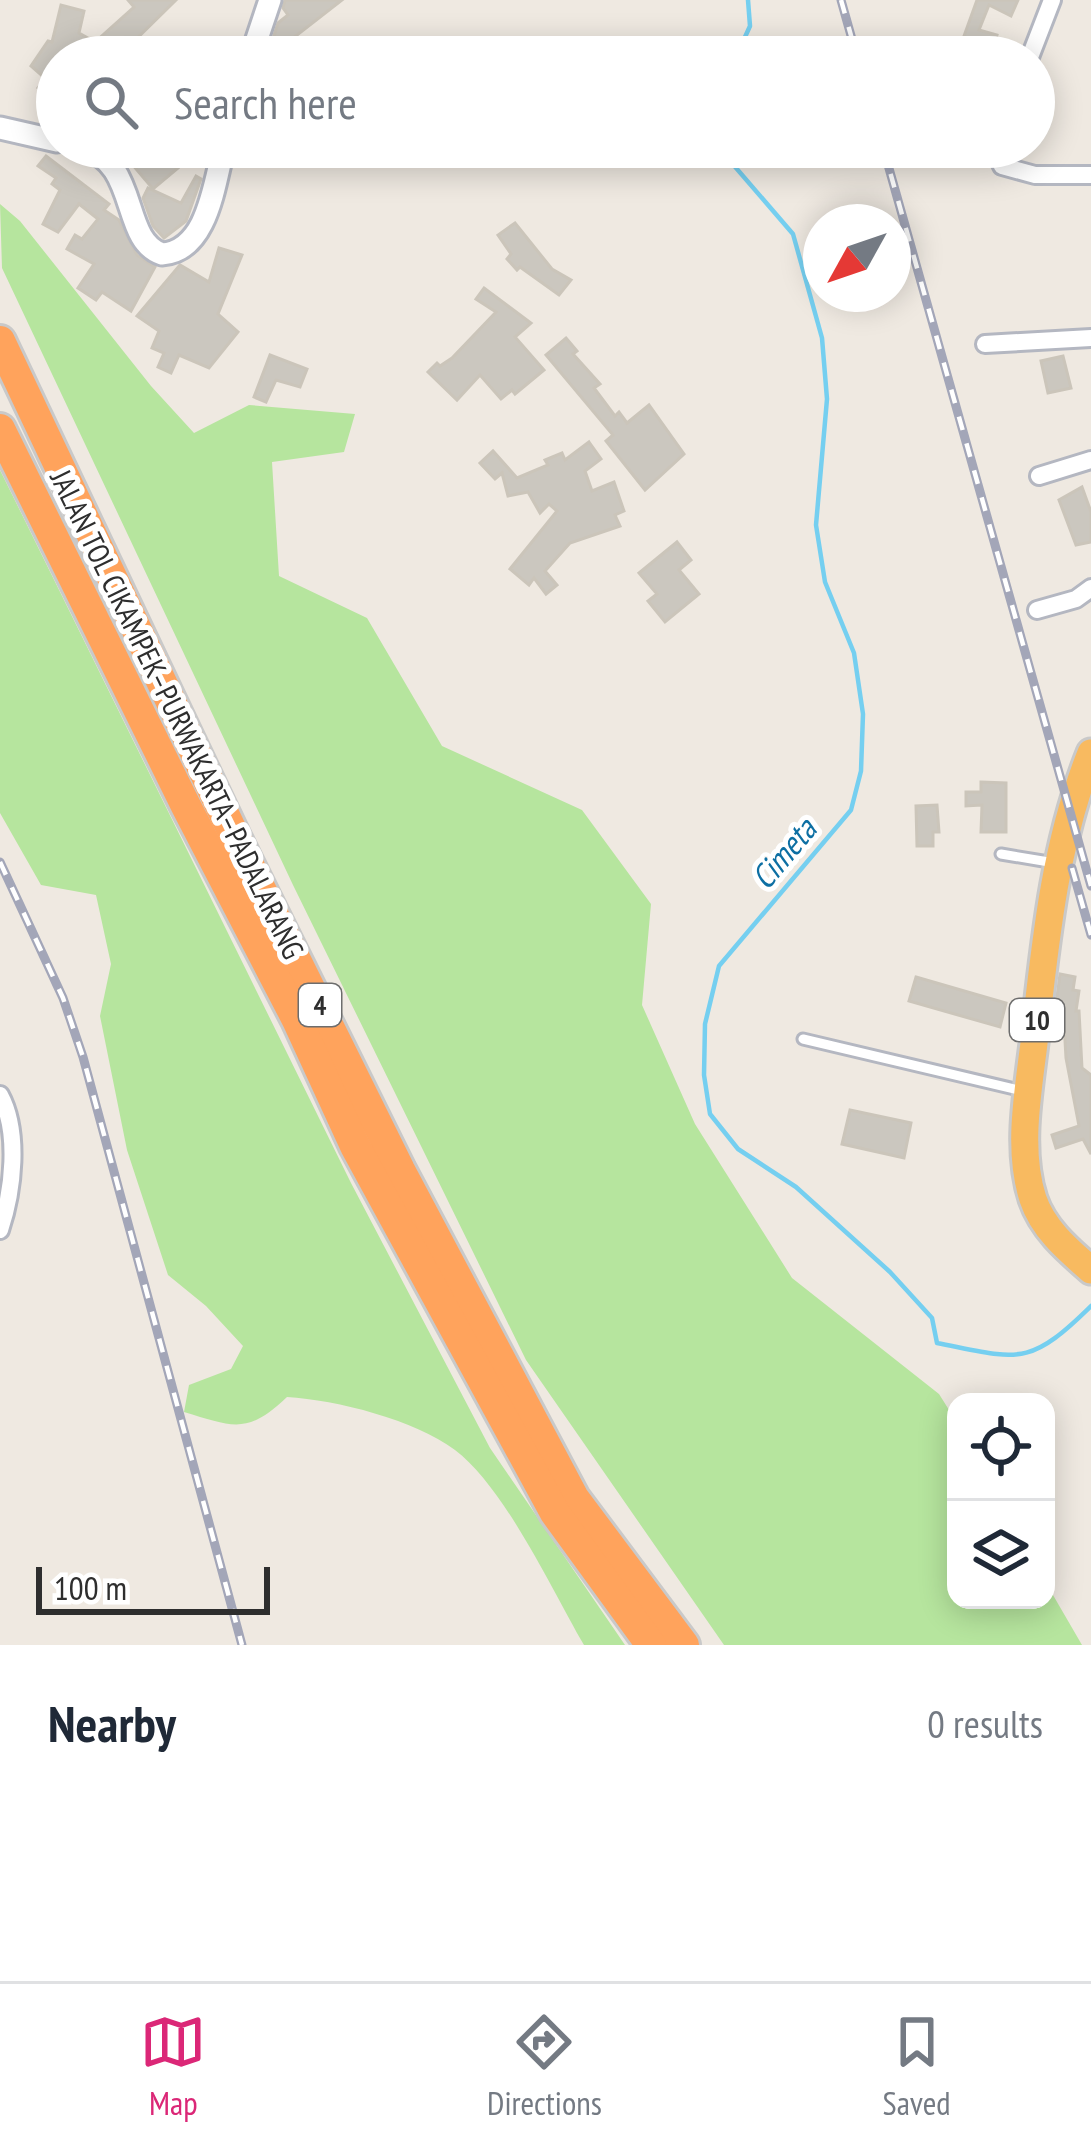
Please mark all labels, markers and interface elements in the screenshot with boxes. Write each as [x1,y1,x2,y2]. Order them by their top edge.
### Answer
search box [36,36,1055,168]
icon: search [78,69,144,135]
text: Search here [174,73,357,131]
north arrow [803,204,911,312]
street label: JALAN TOL CIKAMPEK–PURWAKARTA–PADALARANG [42,462,314,965]
water label: Cimeta [741,807,826,897]
road number: 4 [299,984,341,1026]
road number: 10 [1010,999,1064,1041]
map controls [947,1393,1055,1609]
button: locate [947,1393,1055,1501]
button: layers [947,1501,1055,1609]
scale bar [36,1561,270,1614]
text: 100 m [54,1566,127,1609]
text: Nearby [48,1690,176,1756]
text: 0 results [927,1698,1043,1749]
tab: Map [140,2009,206,2124]
tab: Directions [487,2009,602,2124]
tab: Saved [883,2009,951,2124]

